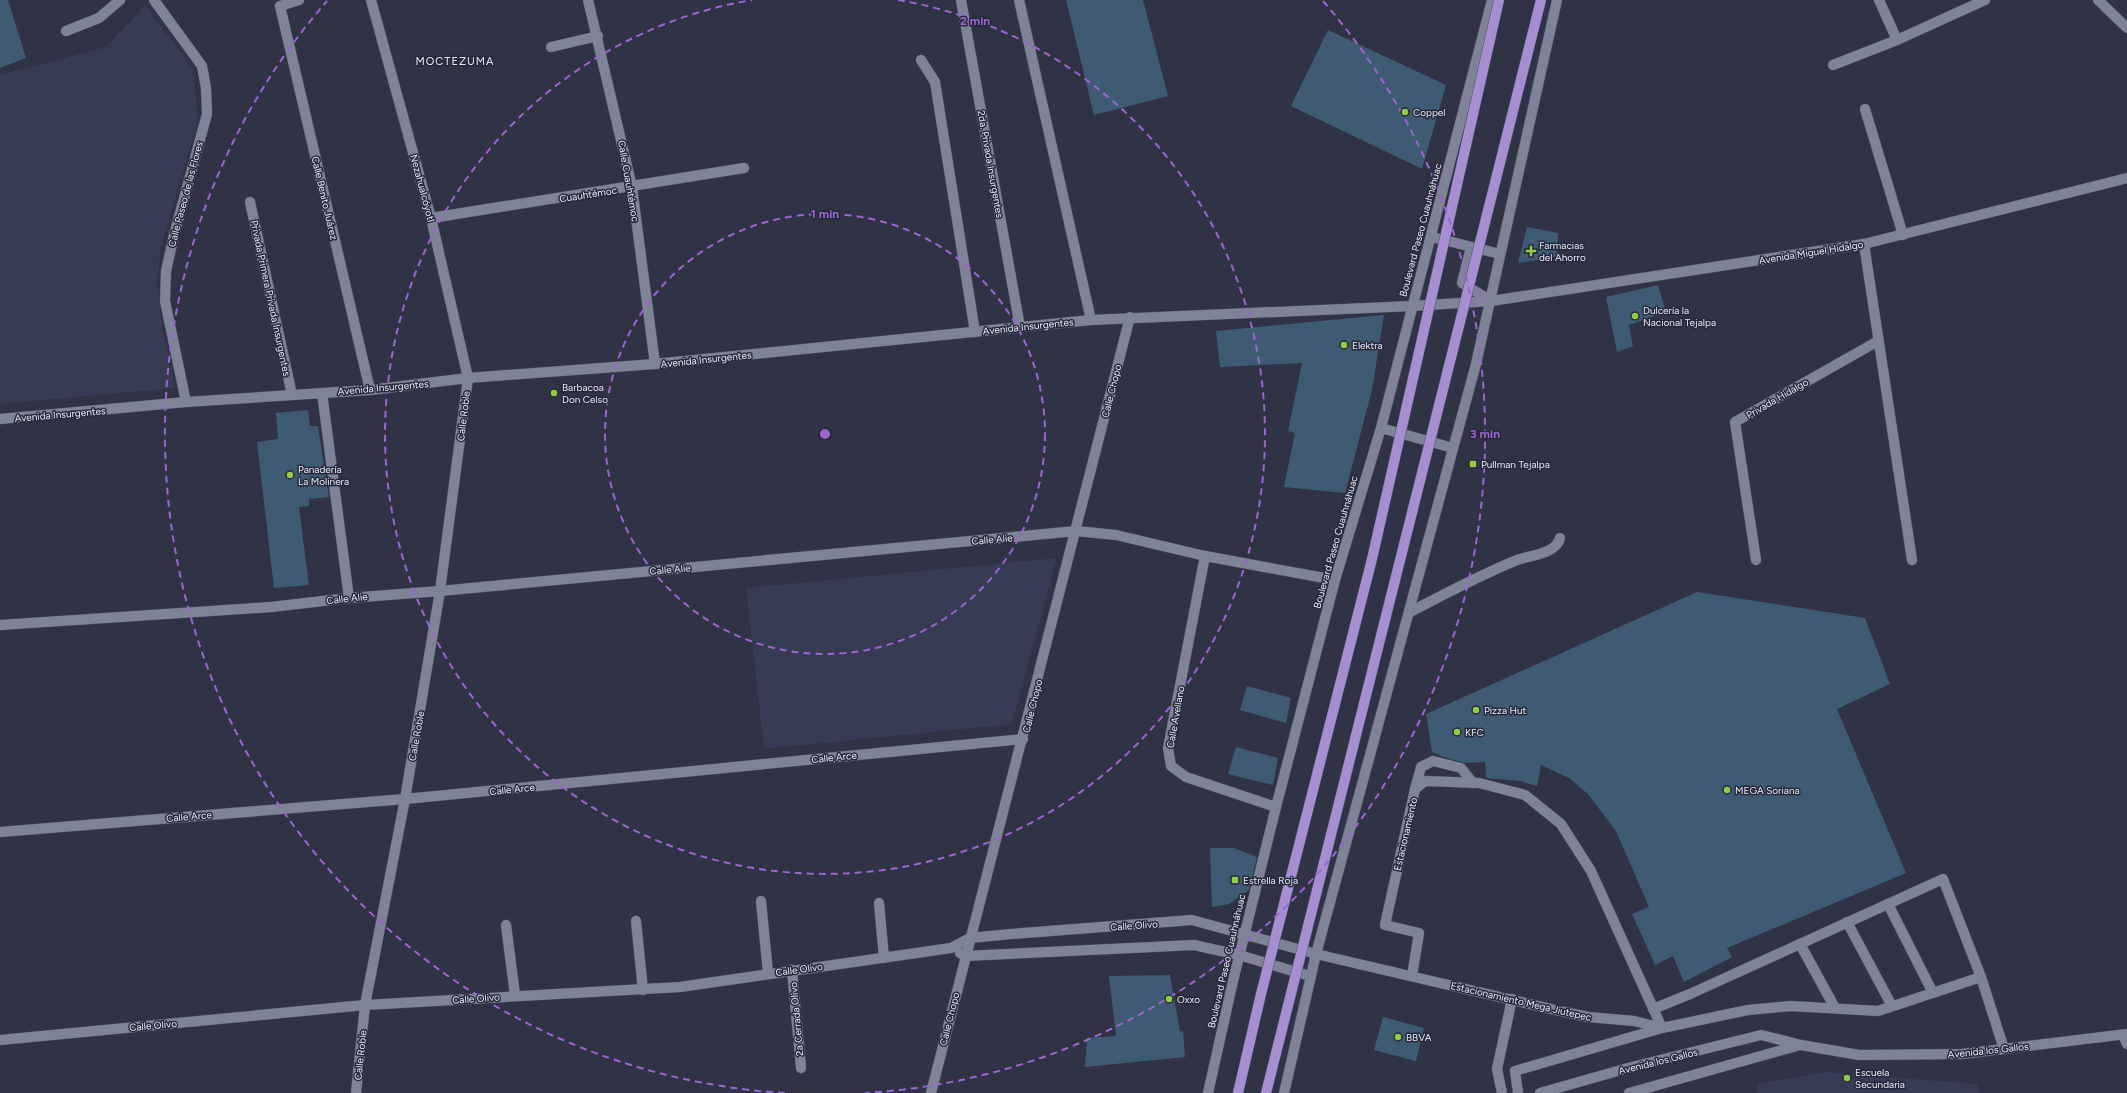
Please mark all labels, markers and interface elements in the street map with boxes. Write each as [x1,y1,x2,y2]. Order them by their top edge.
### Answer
text: 2 min [960,14,990,28]
district label: MOCTEZUMA [416,55,494,68]
place label: Coppel [1413,106,1446,119]
marker: Coppel [1400,107,1410,117]
street label: 2da. Privada Insurgentes [975,109,1006,219]
street label: Calle Paseo de las Flores [165,139,206,248]
street label: Calle Cuauhtémoc [615,139,642,223]
street label: Nezahualcóyotl [407,153,438,223]
street label: Calle Benito Juárez [309,155,341,241]
street label: Boulevard Paseo Cuauhnáhuac [1396,161,1445,298]
street label: Cuauhtémoc [558,183,618,205]
text: 1 min [811,207,839,221]
street label: Privada Primera Privada Insurgentes [248,219,293,378]
street label: Avenida Miguel Hidalgo [1758,238,1864,267]
place label: Farmacias del Ahorro [1539,239,1586,264]
marker: Farmacias del Ahorro [1526,246,1536,256]
place label: Dulcería la Nacional Tejalpa [1643,304,1716,329]
marker: Dulcería la Nacional Tejalpa [1630,311,1640,321]
street label: Avenida Insurgentes [982,315,1074,338]
place label: Elektra [1352,339,1383,352]
marker: Elektra [1339,340,1349,350]
street label: Avenida Insurgentes [660,348,752,371]
street label: Calle Chopo [1099,363,1124,419]
street label: Privada Hidalgo [1744,375,1811,421]
street label: Avenida Insurgentes [337,377,429,398]
place label: Barbacoa Don Celso [562,381,608,406]
marker: Barbacoa Don Celso [549,388,559,398]
street label: Calle Roble [454,390,473,442]
street label: Avenida Insurgentes [14,404,106,425]
centre of rings [818,427,832,441]
text: 3 min [1470,427,1500,441]
place label: Pullman Tejalpa [1481,458,1550,471]
marker: Pullman Tejalpa [1468,459,1478,469]
place label: Panadería La Molinera [298,463,349,488]
marker: Panadería La Molinera [285,470,295,480]
street label: Boulevard Paseo Cuauhnáhuac [1310,474,1361,610]
street label: Calle Alie [971,531,1014,548]
street label: Calle Alie [649,561,692,578]
street label: Calle Alie [326,590,369,607]
street label: Calle Chopo [1020,678,1045,734]
street label: Calle Avellano [1164,685,1187,749]
place label: Pizza Hut [1484,704,1527,717]
marker: Pizza Hut [1471,705,1481,715]
street label: Calle Roble [406,710,427,762]
place label: KFC [1465,726,1484,739]
marker: KFC [1452,727,1462,737]
street label: Calle Arce [811,749,858,766]
street label: Calle Arce [489,781,536,798]
place label: MEGA Soriana [1735,784,1800,797]
marker: MEGA Soriana [1722,785,1732,795]
street label: Estacionamiento [1391,796,1420,872]
street label: Calle Arce [166,808,213,825]
place label: Estrella Roja [1243,874,1298,887]
marker: Estrella Roja [1230,875,1240,885]
street label: Boulevard Paseo Cuauhnáhuac [1205,892,1248,1030]
street label: Calle Olivo [1110,917,1159,934]
street label: Calle Olivo [774,960,824,979]
street label: Estacionamiento Mega Jiutepec [1449,979,1593,1024]
street label: 2a Cerrada Olivo [787,981,806,1057]
street label: Calle Olivo [452,990,501,1007]
street label: Calle Chopo [937,991,962,1047]
place label: Oxxo [1177,993,1200,1006]
marker: Oxxo [1164,994,1174,1004]
street label: Calle Olivo [129,1017,178,1034]
street label: Calle Roble [351,1029,370,1081]
place label: BBVA [1406,1031,1432,1044]
marker: BBVA [1393,1032,1403,1042]
street label: Avenida los Gallos [1947,1040,2029,1061]
street label: Avenida los Gallos [1617,1045,1699,1078]
place label: Escuela Secundaria [1855,1066,1905,1091]
marker: Escuela Secundaria [1842,1073,1852,1083]

